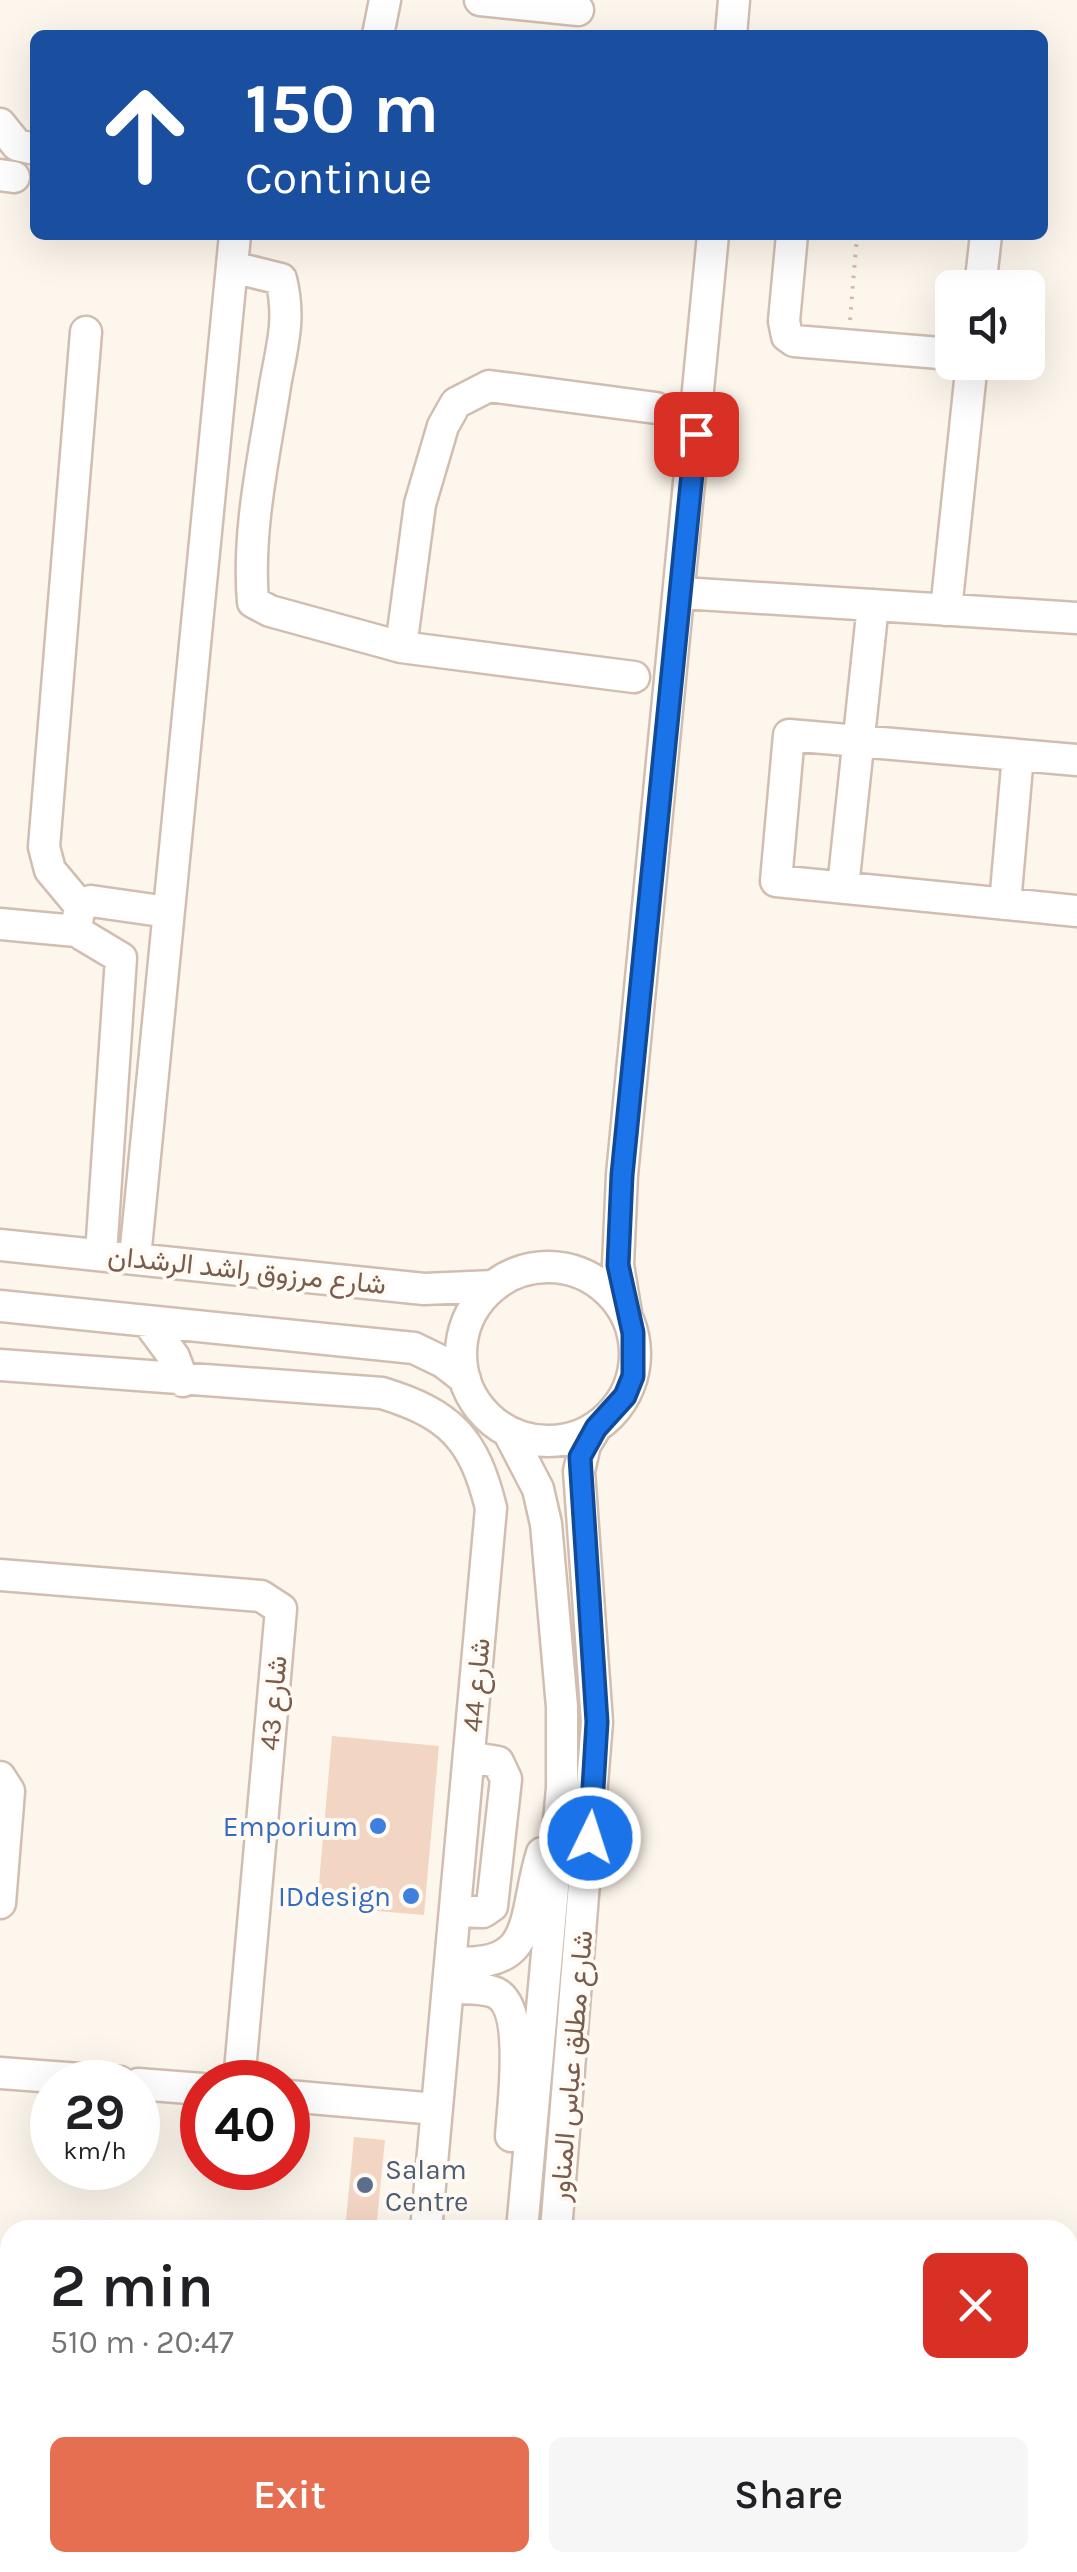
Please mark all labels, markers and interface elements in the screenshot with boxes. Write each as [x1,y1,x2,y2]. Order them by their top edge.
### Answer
text: 150 m [245,68,439,150]
icon: ahead [80,70,210,200]
text: Continue [245,152,432,204]
map controls [935,270,1045,380]
button: sound [935,270,1045,380]
pin [654,392,739,477]
icon: arrive [669,407,724,462]
street label: شارع مرزوق راشد الرشدان [106,1239,388,1303]
street label: شارع 44 [455,1637,499,1734]
street label: شارع 43 [252,1654,296,1752]
position arrow [538,1786,642,1890]
place label: Emporium [223,1810,358,1843]
marker: Emporium [367,1815,389,1837]
place label: IDdesign [278,1880,391,1913]
marker: IDdesign [400,1885,422,1907]
street label: شارع مطلق عباس المناور [543,1929,601,2204]
speed limit sign: 40 [180,2060,310,2190]
text: 29 [65,2083,125,2142]
text: km/h [63,2136,127,2165]
place label: Salam Centre [385,2153,468,2218]
marker: Salam Centre [354,2174,376,2196]
text: 2 min [50,2251,214,2321]
button: close [923,2253,1028,2358]
text: 510 m · 20:47 [50,2324,234,2361]
button: Exit [50,2437,529,2552]
button: Share [549,2437,1028,2552]

